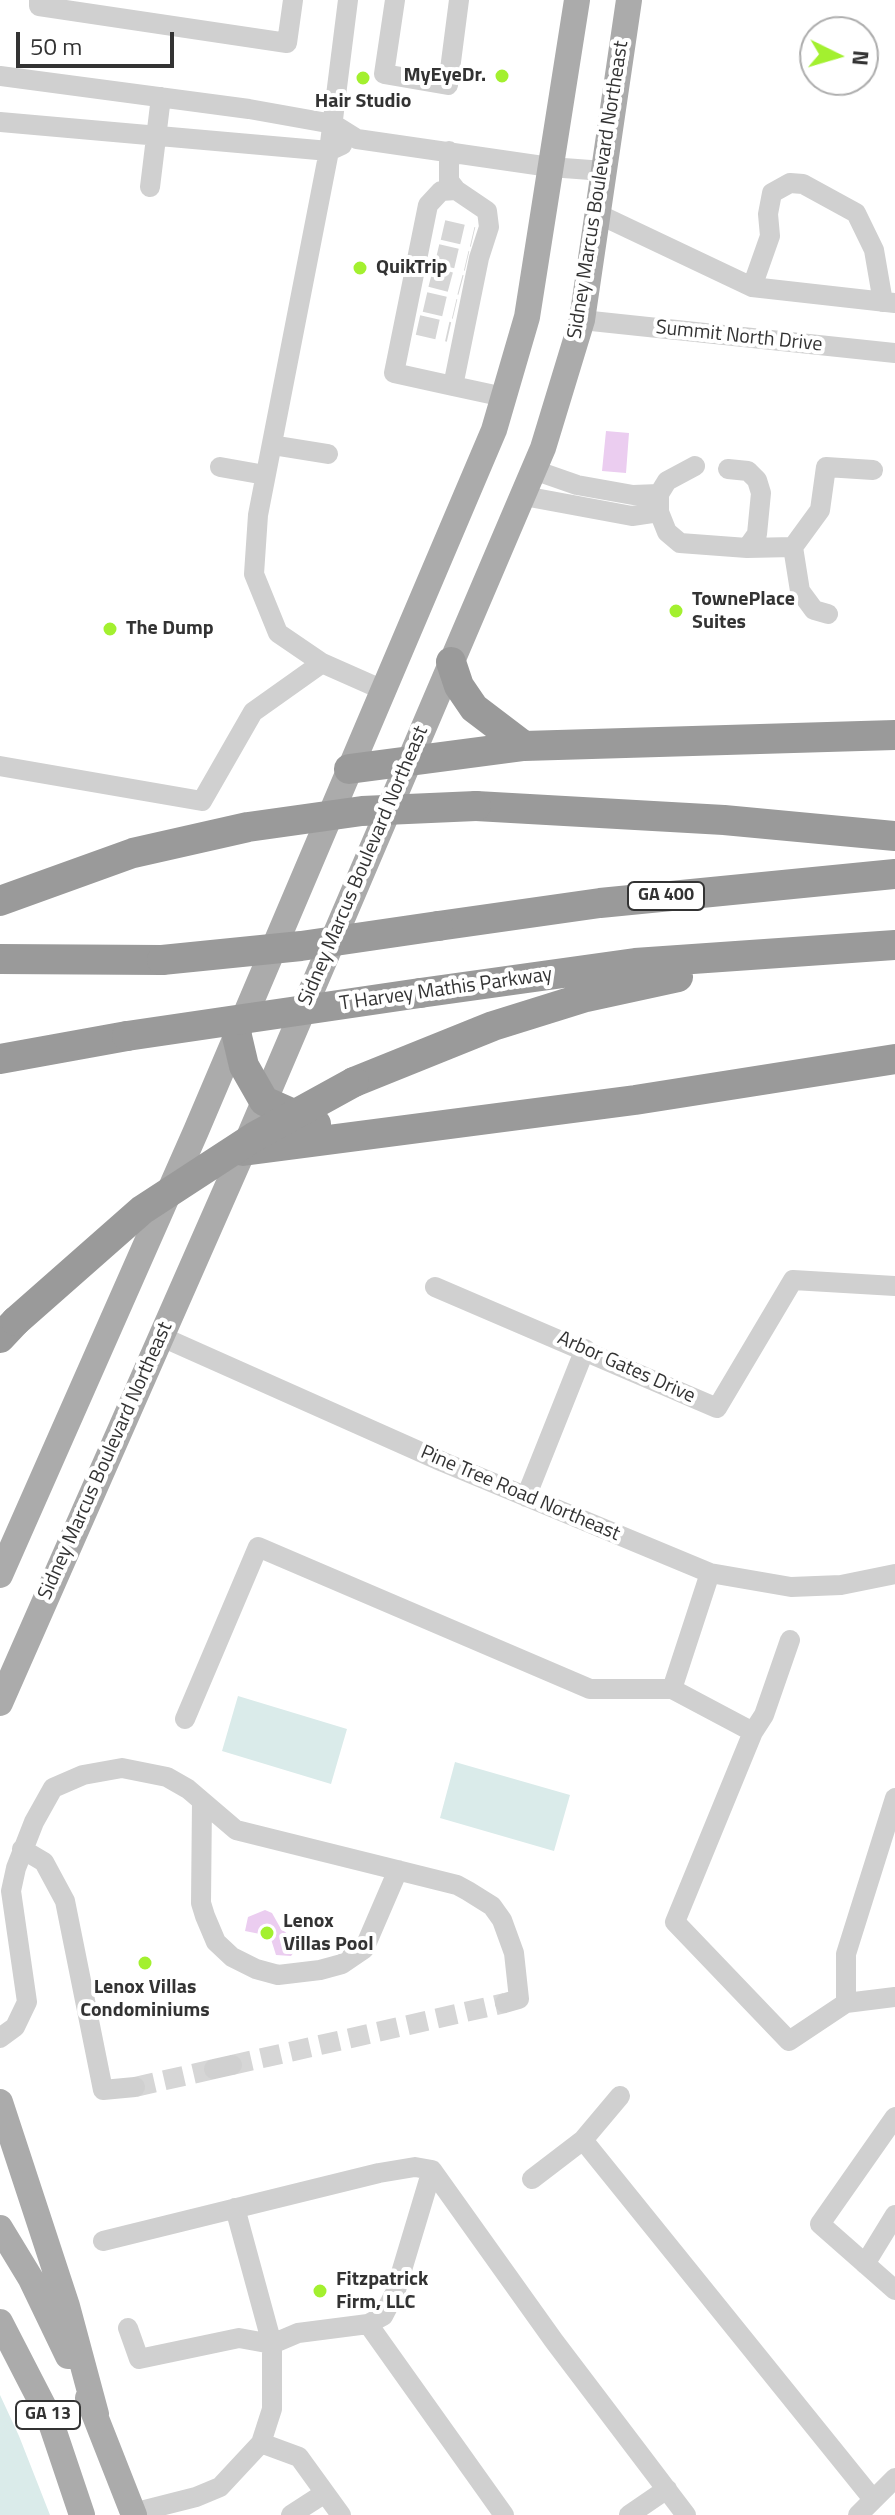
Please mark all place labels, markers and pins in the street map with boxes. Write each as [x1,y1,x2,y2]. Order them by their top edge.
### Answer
place label: MyEyeDr. [403,64,486,88]
marker: MyEyeDr. [493,67,511,85]
marker: Hair Studio [354,69,372,87]
place label: Hair Studio [315,90,411,114]
place label: QuikTrip [376,256,447,280]
marker: QuikTrip [351,259,369,277]
place label: TownePlace Suites [692,588,795,635]
marker: TownePlace Suites [667,602,685,620]
place label: The Dump [126,617,214,641]
marker: The Dump [101,620,119,638]
place label: Lenox Villas Pool [283,1910,374,1957]
marker: Lenox Villas Pool [258,1924,276,1942]
marker: Lenox Villas Condominiums [136,1954,154,1972]
place label: Lenox Villas Condominiums [80,1976,210,2023]
place label: Fitzpatrick Firm, LLC [336,2268,428,2315]
marker: Fitzpatrick Firm, LLC [311,2282,329,2300]

